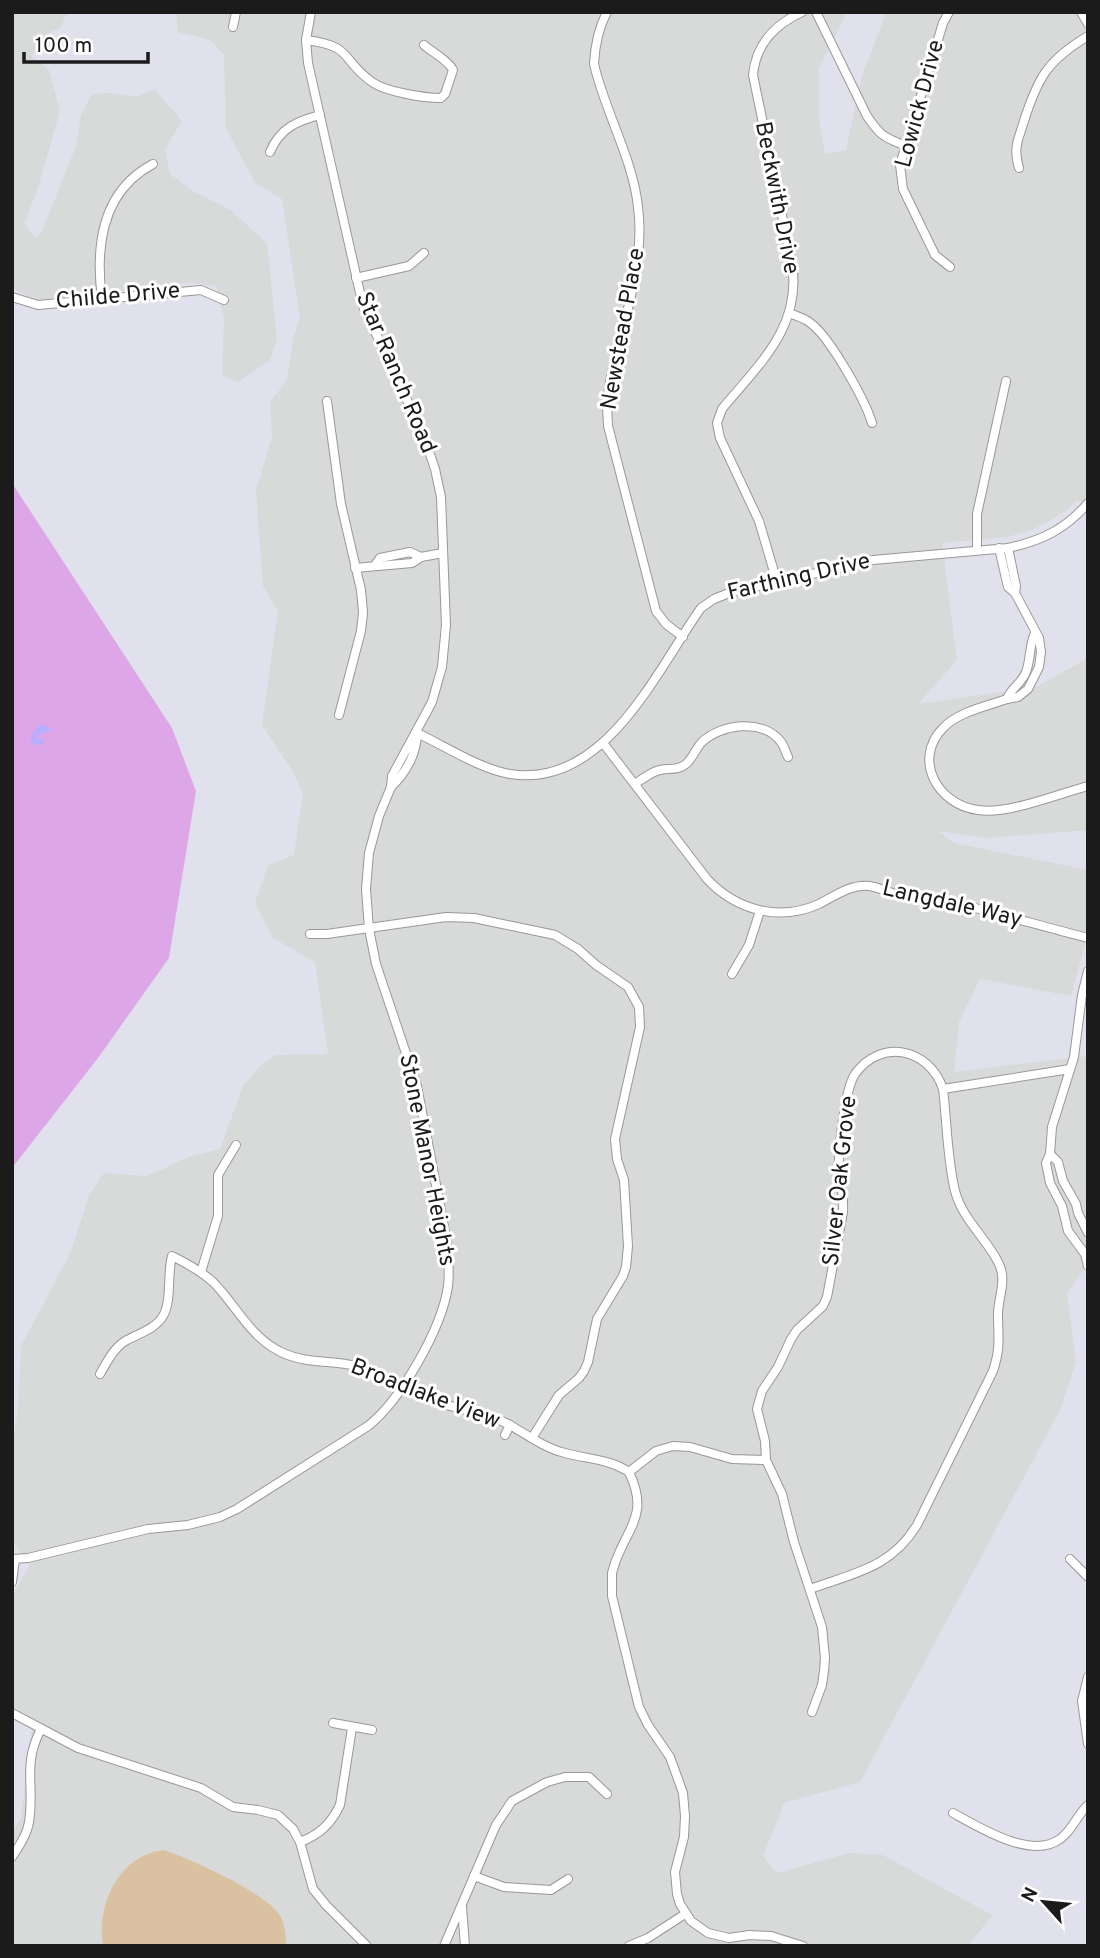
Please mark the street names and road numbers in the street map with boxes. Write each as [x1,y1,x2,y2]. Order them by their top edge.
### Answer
street label: Lowick Drive [890,37,952,171]
street label: Beckwith Drive [747,119,805,277]
street label: Newstead Place [595,246,653,412]
street label: Childe Drive [55,277,181,317]
street label: Star Ranch Road [348,288,442,458]
street label: Farthing Drive [725,547,873,609]
street label: Langdale Way [879,875,1025,935]
street label: Stone Manor Heights [391,1051,461,1269]
street label: Silver Oak Grove [818,1094,864,1268]
street label: Broadlake View [346,1353,504,1437]

